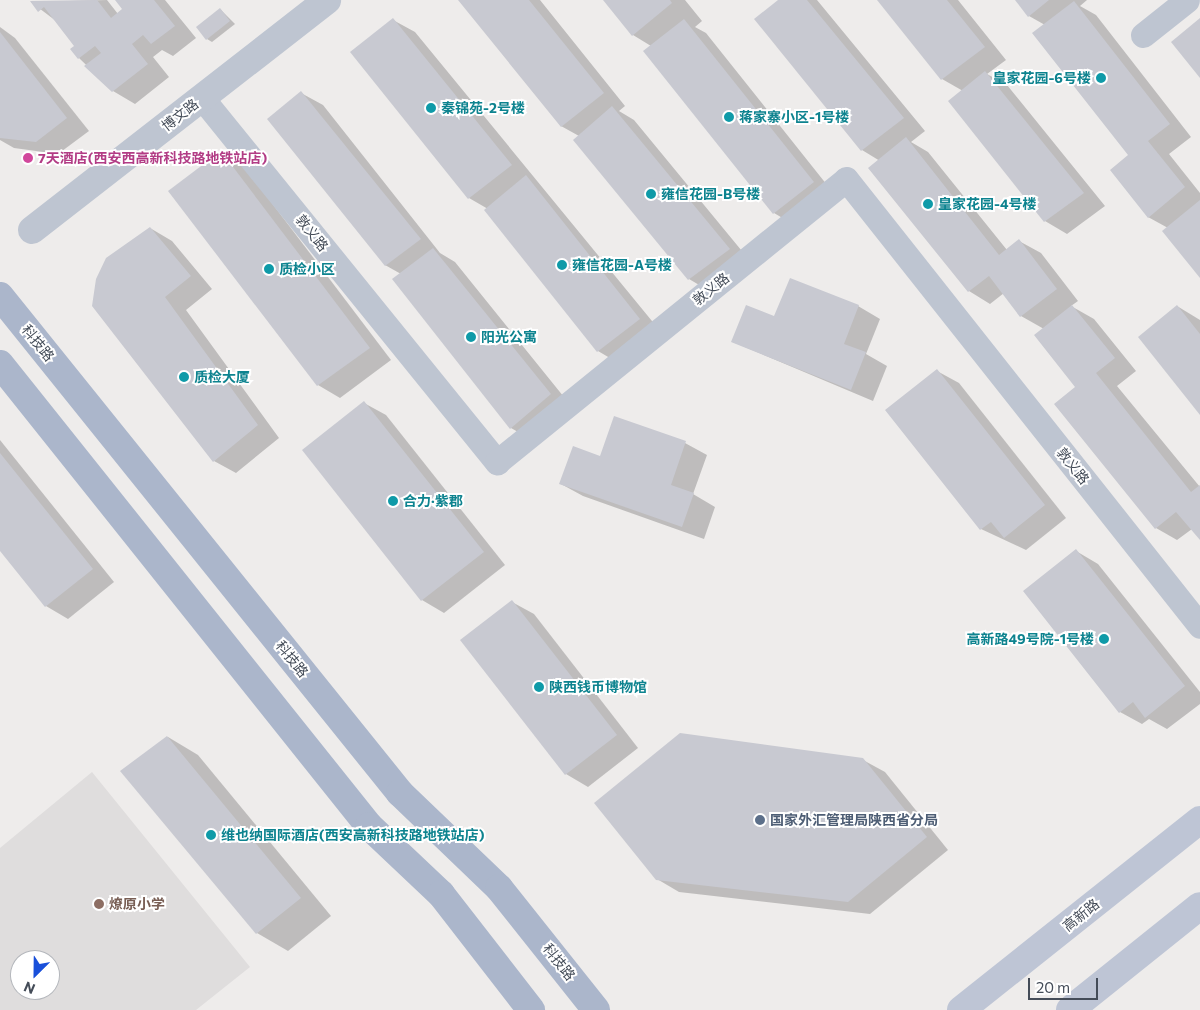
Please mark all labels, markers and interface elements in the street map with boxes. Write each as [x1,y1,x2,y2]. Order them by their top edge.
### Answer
place label: 皇家花园-6号楼 [992,70,1091,86]
marker: 皇家花园-6号楼 [1095,72,1107,84]
street label: 博文路 [158,95,202,135]
place label: 秦锦苑-2号楼 [441,100,525,116]
marker: 秦锦苑-2号楼 [425,102,437,114]
place label: 蒋家寨小区-1号楼 [739,109,849,125]
marker: 蒋家寨小区-1号楼 [723,111,735,123]
place label: 7天酒店(西安西高新科技路地铁站店) [38,150,267,166]
marker: 7天酒店(西安西高新科技路地铁站店) [22,152,34,164]
place label: 雍信花园-B号楼 [661,186,760,202]
marker: 雍信花园-B号楼 [645,188,657,200]
place label: 皇家花园-4号楼 [938,196,1037,212]
marker: 皇家花园-4号楼 [922,198,934,210]
street label: 敦义路 [292,211,332,255]
place label: 雍信花园-A号楼 [572,257,672,273]
marker: 雍信花园-A号楼 [556,259,568,271]
place label: 质检小区 [279,261,335,277]
marker: 质检小区 [263,263,275,275]
street label: 敦义路 [689,269,733,309]
street label: 科技路 [18,321,58,365]
place label: 阳光公寓 [481,329,537,345]
marker: 阳光公寓 [465,331,477,343]
place label: 质检大厦 [194,369,250,385]
marker: 质检大厦 [178,371,190,383]
street label: 敦义路 [1053,444,1093,488]
place label: 合力·紫郡 [403,493,463,509]
marker: 合力·紫郡 [387,495,399,507]
place label: 高新路49号院-1号楼 [966,631,1094,647]
marker: 高新路49号院-1号楼 [1098,633,1110,645]
street label: 科技路 [272,637,312,681]
place label: 陕西钱币博物馆 [549,679,647,695]
marker: 陕西钱币博物馆 [533,681,545,693]
place label: 国家外汇管理局陕西省分局 [770,812,938,828]
marker: 国家外汇管理局陕西省分局 [754,814,766,826]
place label: 维也纳国际酒店(西安高新科技路地铁站店) [221,827,485,843]
marker: 维也纳国际酒店(西安高新科技路地铁站店) [205,829,217,841]
street label: 高新路 [1059,895,1103,935]
place label: 燎原小学 [109,896,165,912]
marker: 燎原小学 [93,898,105,910]
street label: 科技路 [539,940,579,984]
north arrow [10,950,60,1000]
scale bar [1030,968,1100,1000]
text: N [21,978,37,998]
text: 20 m [1036,978,1070,996]

